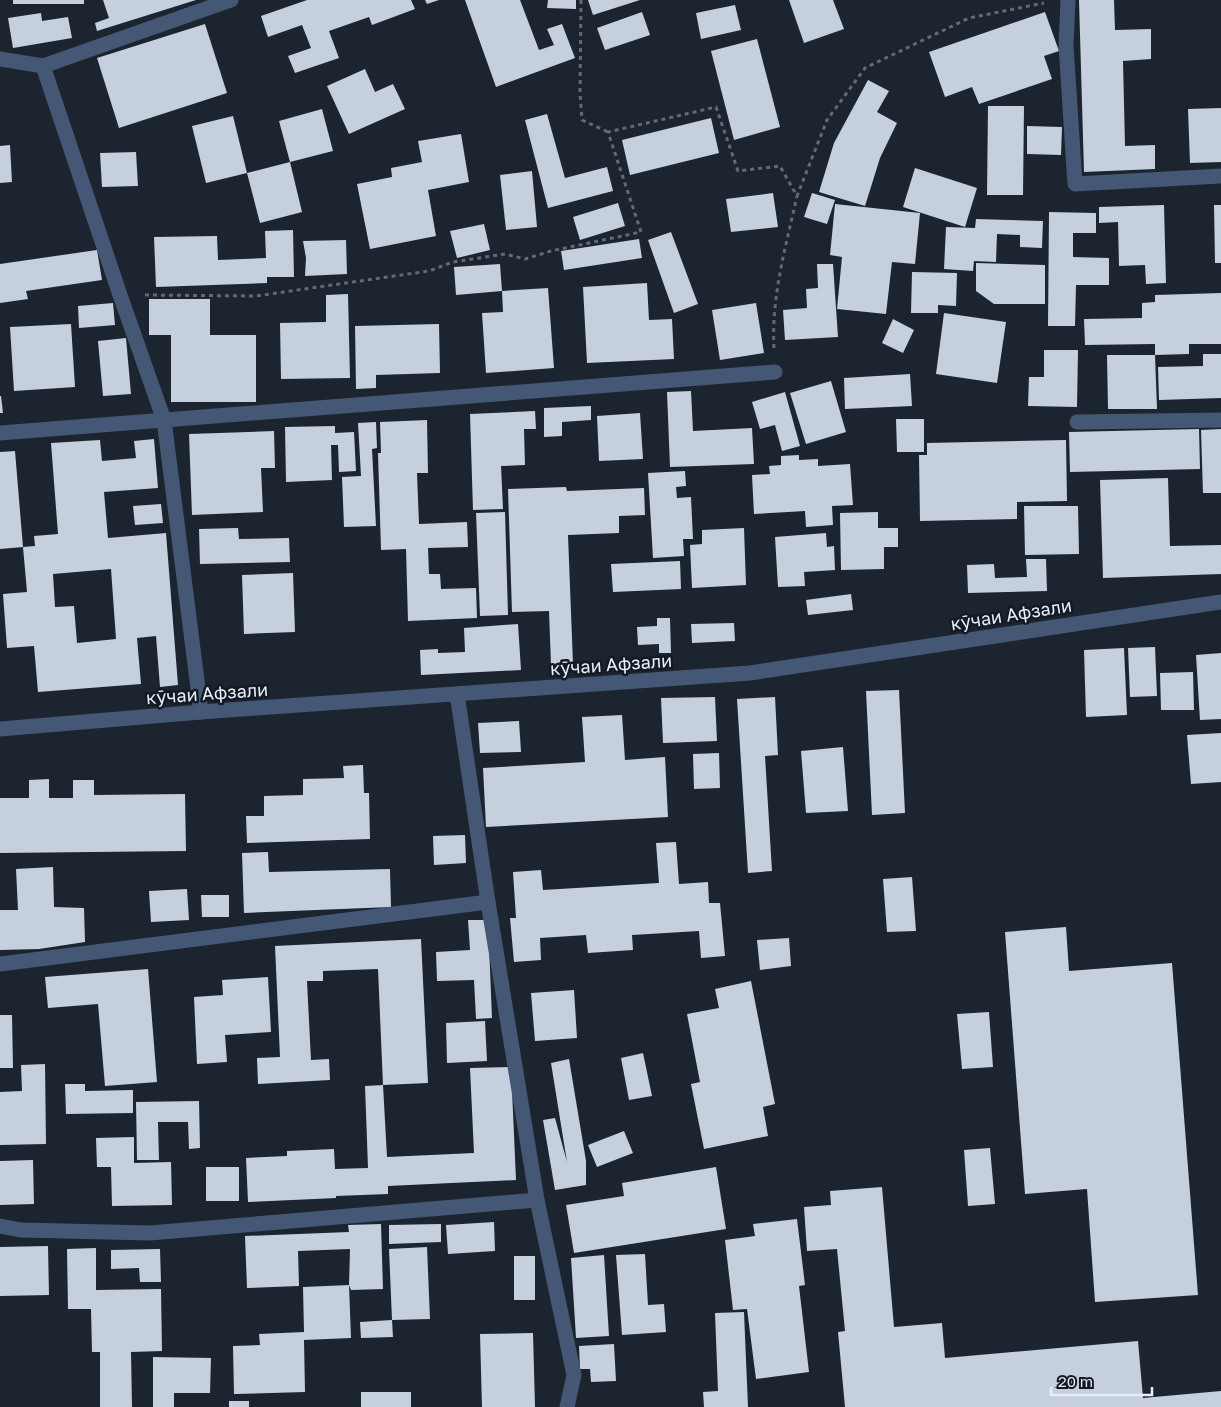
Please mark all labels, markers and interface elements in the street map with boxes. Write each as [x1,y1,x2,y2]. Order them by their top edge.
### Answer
street label: кӯчаи Афзали [949,594,1073,634]
street label: кӯчаи Афзали [549,649,673,679]
street label: кӯчаи Афзали [145,678,269,708]
scale bar [1051,1364,1152,1396]
text: 20 m [1058,1372,1093,1390]

